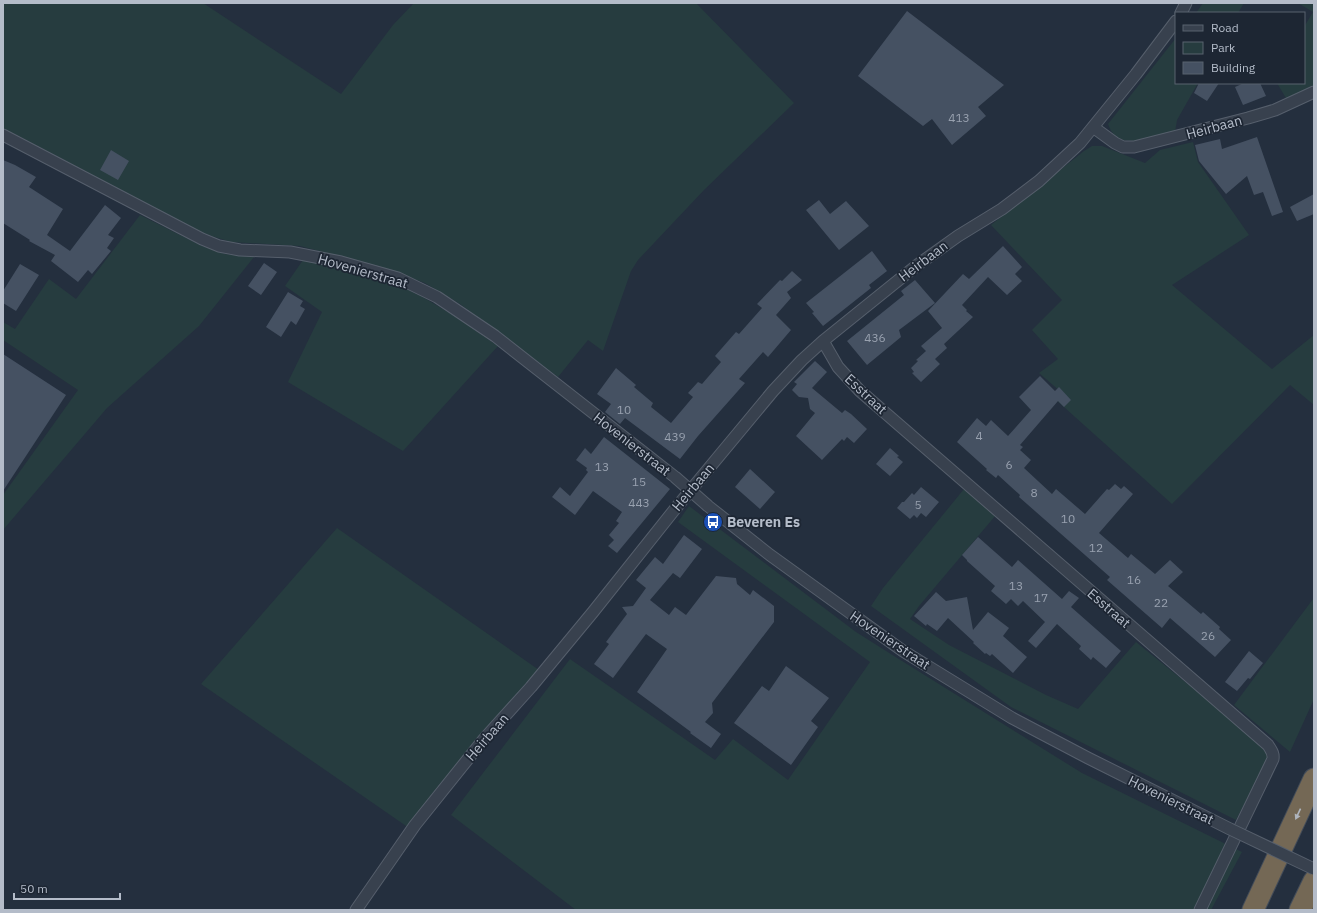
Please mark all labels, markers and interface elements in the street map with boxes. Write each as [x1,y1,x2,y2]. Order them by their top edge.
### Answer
legend [1175,12,1305,84]
text: Road [1211,20,1239,35]
text: Park [1211,40,1236,55]
text: Building [1211,60,1256,75]
house number: 413 [948,110,970,125]
street label: Heirbaan [1184,111,1244,143]
street label: Heirbaan [895,237,951,285]
street label: Hovenierstraat [316,250,410,292]
house number: 436 [864,330,886,345]
street label: Esstraat [841,370,891,418]
house number: 10 [617,402,631,417]
street label: Hovenierstraat [590,408,674,480]
house number: 4 [975,428,983,443]
house number: 439 [664,429,686,444]
house number: 6 [1005,457,1013,472]
house number: 13 [595,459,609,474]
street label: Heirbaan [668,459,718,515]
house number: 15 [632,474,646,489]
house number: 8 [1030,485,1038,500]
house number: 443 [628,495,650,510]
house number: 5 [914,497,922,512]
bus stop icon: Beveren Es [702,511,724,533]
house number: 10 [1061,511,1075,526]
place label: Beveren Es [727,513,800,531]
house number: 12 [1089,540,1103,555]
house number: 16 [1127,572,1141,587]
house number: 13 [1009,578,1023,593]
street label: Esstraat [1084,584,1134,632]
house number: 17 [1034,590,1048,605]
house number: 22 [1154,595,1168,610]
street label: Hovenierstraat [846,607,934,673]
house number: 26 [1201,628,1215,643]
street label: Heirbaan [461,709,513,765]
street label: Hovenierstraat [1125,772,1217,828]
one-way arrow [1295,809,1301,820]
scale bar [14,875,120,901]
text: 50 m [20,881,48,896]

